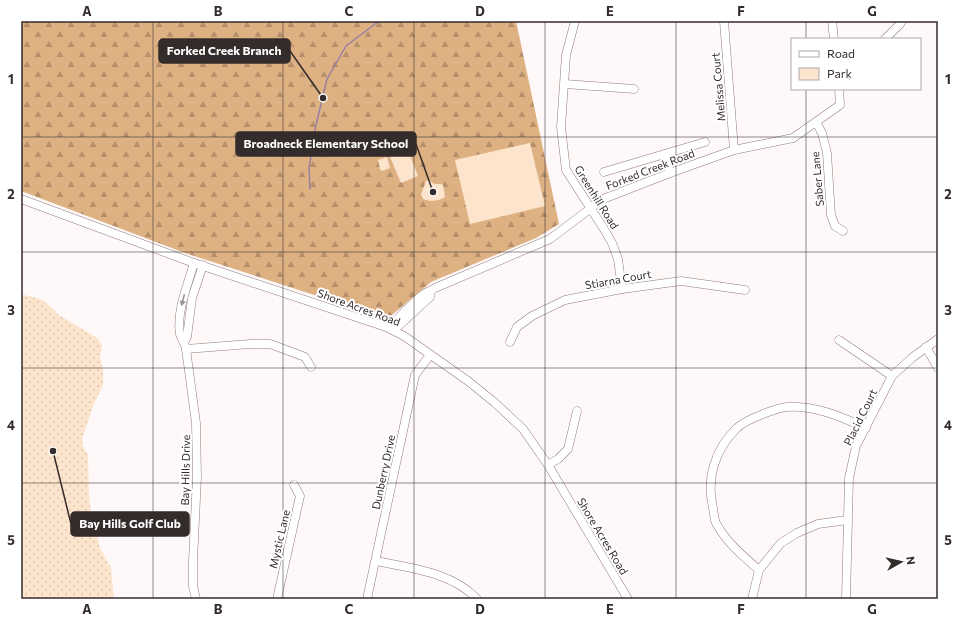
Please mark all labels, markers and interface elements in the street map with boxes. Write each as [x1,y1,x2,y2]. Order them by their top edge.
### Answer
text: A [82,3,92,19]
text: B [214,3,223,19]
text: C [345,3,354,19]
text: D [475,3,485,19]
text: E [606,3,614,19]
text: F [737,3,745,19]
text: G [867,3,877,19]
legend [791,38,921,90]
callout: Forked Creek Branch [159,39,290,63]
text: Forked Creek Branch [167,43,281,57]
text: Road [827,46,855,60]
street label: Melissa Court [708,52,727,122]
text: Park [827,66,853,80]
text: 1 [8,71,14,87]
text: 1 [945,71,951,87]
callout: Broadneck Elementary School [236,132,416,156]
text: Broadneck Elementary School [244,136,408,150]
street label: Forked Creek Road [604,146,696,192]
street label: Saber Lane [808,151,826,207]
street label: Greenhill Road [572,163,622,231]
text: 2 [7,186,15,202]
text: 2 [944,186,952,202]
street label: Stiarna Court [584,267,653,291]
street label: Shore Acres Road [316,286,402,328]
one-way arrow [180,294,186,306]
text: 3 [7,302,15,318]
text: 3 [944,302,952,318]
street label: Placid Court [841,386,879,447]
text: 4 [7,417,15,433]
text: 4 [944,417,952,433]
street label: Dunberry Drive [369,433,397,511]
street label: Bay Hills Drive [178,434,192,506]
street label: Shore Acres Road [575,495,631,577]
street label: Mystic Lane [266,508,292,570]
callout: Bay Hills Golf Club [71,512,189,536]
text: Bay Hills Golf Club [79,516,181,530]
text: 5 [7,532,15,548]
text: 5 [944,532,952,548]
north arrow [881,542,921,582]
text: N [904,556,918,566]
text: A [82,601,92,617]
text: B [214,601,223,617]
text: C [345,601,354,617]
text: D [475,601,485,617]
text: E [606,601,614,617]
text: F [737,601,745,617]
text: G [867,601,877,617]

